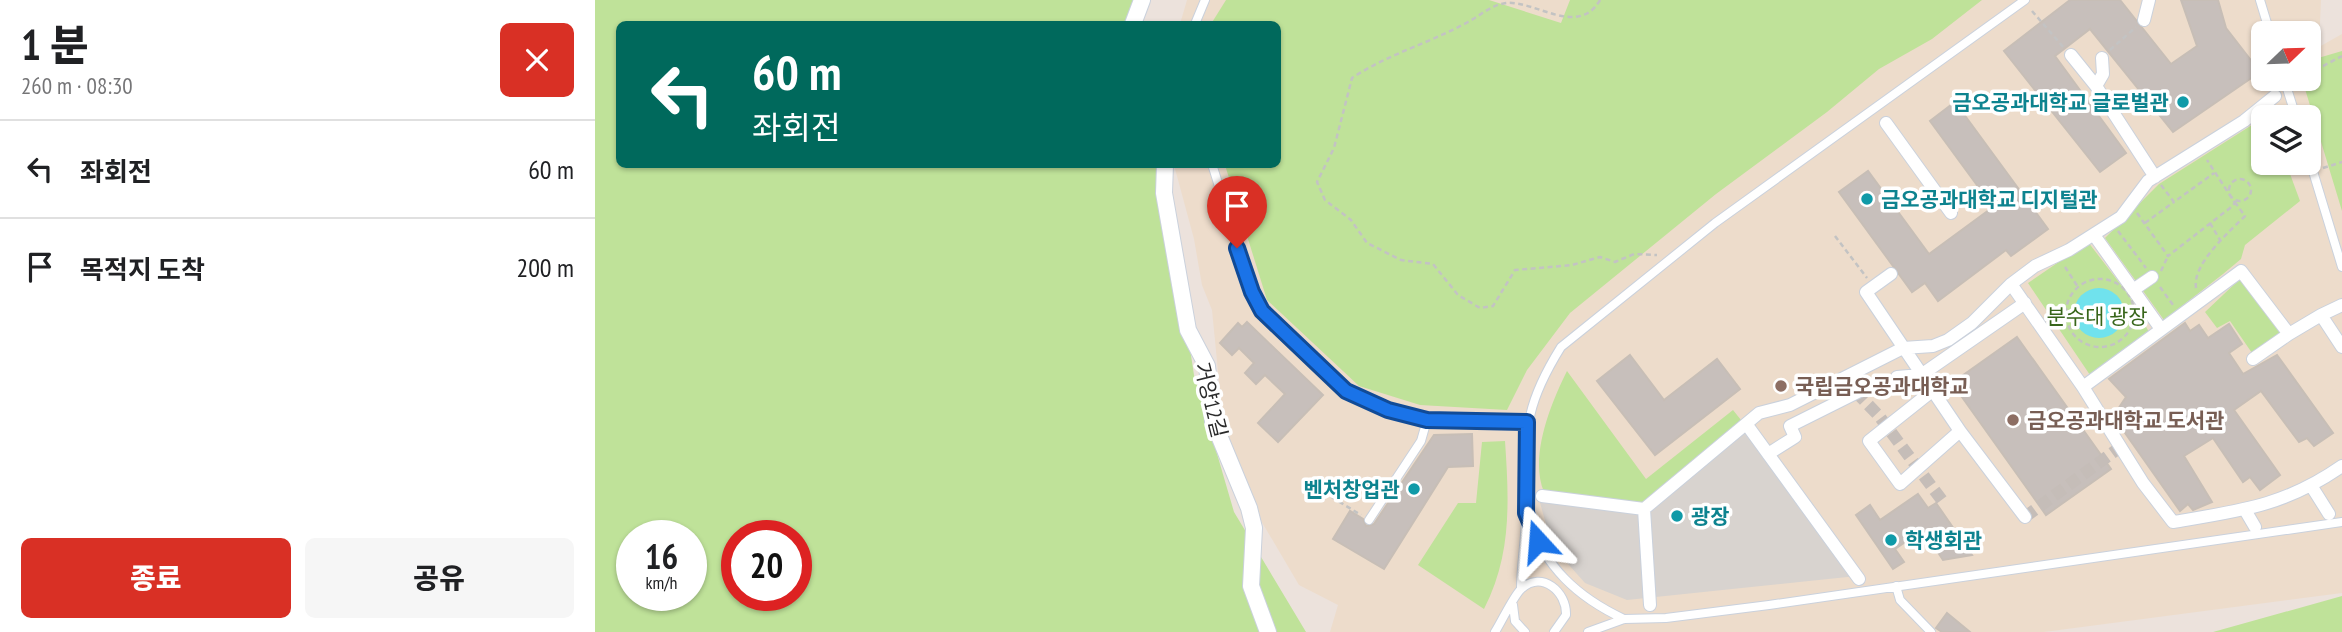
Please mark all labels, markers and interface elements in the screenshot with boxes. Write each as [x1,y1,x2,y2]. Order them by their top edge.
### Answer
text: 1 분 [21,17,88,72]
north arrow [2251,21,2321,91]
map controls [2251,21,2321,175]
button: close [500,23,574,97]
text: 60 m [752,40,841,104]
icon: left [637,49,728,140]
text: 260 m · 08:30 [21,71,133,100]
place label: 금오공과대학교 글로벌관 [1952,89,2169,116]
marker: 금오공과대학교 글로벌관 [2175,94,2191,110]
button: layers [2251,105,2321,175]
text: 좌회전 [752,106,840,148]
icon: left [21,150,59,188]
text: 60 m [528,153,574,186]
text: 좌회전 [80,155,152,188]
pin [1207,176,1267,248]
place label: 금오공과대학교 디지털관 [1881,186,2098,213]
icon: arrive [1218,187,1256,225]
marker: 금오공과대학교 디지털관 [1859,191,1875,207]
icon: arrive [21,248,59,286]
text: 200 m [516,251,574,284]
text: 목적지 도착 [80,253,205,286]
park label: 분수대 광장 [2046,303,2148,330]
street label: 거양12길 [1189,359,1233,441]
place label: 국립금오공과대학교 [1795,373,1969,400]
marker: 국립금오공과대학교 [1773,378,1789,394]
place label: 금오공과대학교 도서관 [2027,407,2225,434]
marker: 금오공과대학교 도서관 [2005,412,2021,428]
place label: 벤처창업관 [1303,476,1400,503]
marker: 벤처창업관 [1406,481,1422,497]
place label: 광장 [1691,503,1730,530]
position arrow [1501,504,1575,578]
marker: 광장 [1669,508,1685,524]
speed limit sign: 20 [721,520,812,611]
place label: 학생회관 [1905,527,1982,554]
marker: 학생회관 [1883,532,1899,548]
text: 16 [645,533,678,579]
button: 종료 [21,538,291,618]
button: 공유 [305,538,574,618]
text: km/h [646,571,677,594]

